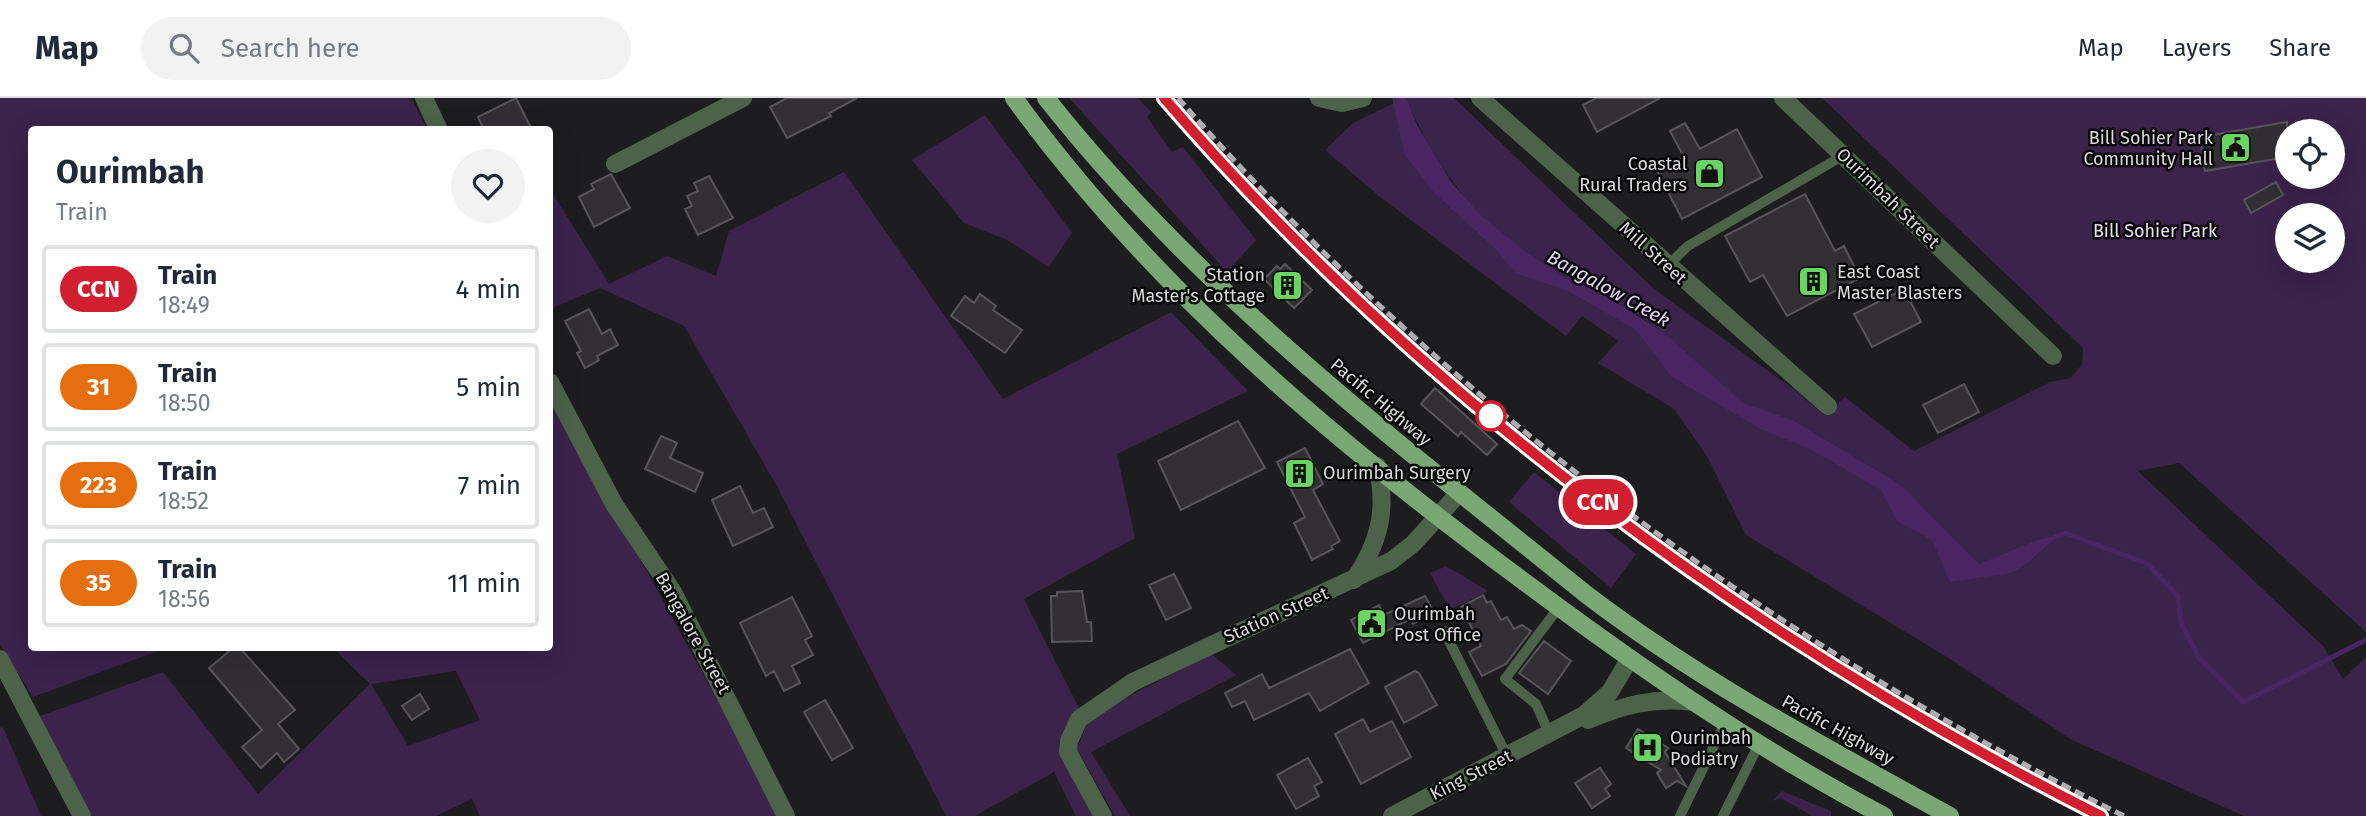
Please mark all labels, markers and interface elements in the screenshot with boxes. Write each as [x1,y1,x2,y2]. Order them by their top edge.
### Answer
search box [141,17,631,80]
text: Map [35,28,99,68]
icon: search [165,29,203,67]
text: Search here [221,33,360,64]
text: Map [2078,34,2124,62]
text: Layers [2162,34,2231,62]
text: Share [2269,34,2331,62]
map controls [2275,119,2345,273]
button: locate [2275,119,2345,189]
place label: Bill Sohier Park Community Hall [2083,127,2214,170]
public building icon: Bill Sohier Park Community Hall [2219,131,2253,165]
street label: Ourimbah Street [1832,143,1944,253]
button: heart [451,149,525,223]
text: Ourimbah [56,152,205,192]
place label: Coastal Rural Traders [1579,153,1687,196]
shop icon: Coastal Rural Traders [1693,157,1727,191]
text: Train [56,198,108,226]
button: layers [2275,203,2345,273]
street label: Mill Street [1615,217,1692,289]
park label: Bill Sohier Park [2093,220,2218,242]
water label: Bangalow Creek [1543,245,1674,332]
text: Train [158,260,217,291]
place label: East Coast Master Blasters [1837,261,1962,304]
place label: Station Master's Cottage [1131,264,1265,307]
building icon: East Coast Master Blasters [1797,265,1831,299]
building icon: Station Master's Cottage [1271,268,1305,302]
text: 4 min [455,274,521,305]
text: CCN [77,275,120,303]
text: 18:49 [158,291,210,319]
street label: Pacific Highway [1326,353,1436,451]
text: Train [158,358,217,389]
text: 5 min [456,372,521,403]
text: 31 [87,373,110,401]
text: 18:50 [158,389,211,417]
unlabelled marker [1476,401,1506,431]
text: Train [158,456,217,487]
building icon: Ourimbah Surgery [1283,456,1317,490]
place label: Ourimbah Surgery [1323,462,1471,484]
text: 7 min [458,470,521,501]
text: 223 [80,471,117,499]
line badge: CCN [1558,479,1638,525]
text: 18:52 [158,487,209,515]
text: CCN [1576,488,1620,516]
text: Train [158,554,217,585]
text: 11 min [447,568,521,599]
street label: Bangalore Street [651,568,736,698]
text: 35 [86,569,111,597]
street label: Station Street [1220,582,1332,648]
text: 18:56 [158,585,210,613]
place label: Ourimbah Post Office [1394,603,1481,646]
public building icon: Ourimbah Post Office [1354,607,1388,641]
street label: Pacific Highway [1778,690,1898,770]
place label: Ourimbah Podiatry [1670,727,1751,770]
hospital icon: Ourimbah Podiatry [1630,731,1664,765]
street label: King Street [1426,745,1516,805]

